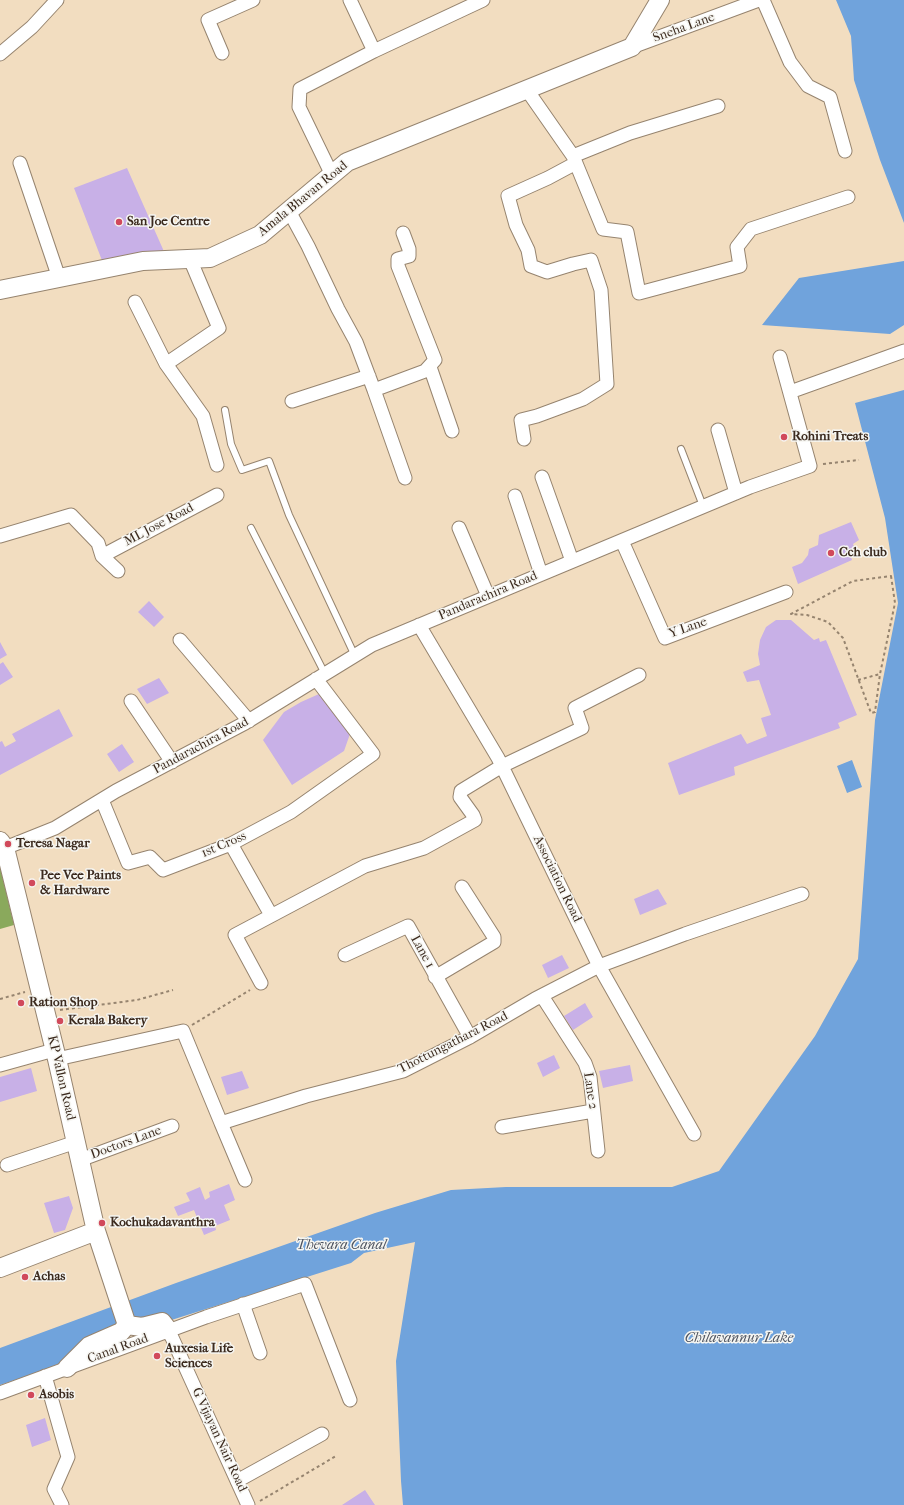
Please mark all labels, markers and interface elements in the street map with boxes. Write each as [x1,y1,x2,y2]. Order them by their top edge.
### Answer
street label: Sneha Lane [651,10,717,46]
street label: Amala Bhavan Road [255,158,351,240]
place label: San Joe Centre [127,214,210,230]
marker: San Joe Centre [114,217,124,227]
place label: Rohini Treats [792,429,868,445]
marker: Rohini Treats [779,432,789,442]
street label: ML Jose Road [121,500,197,550]
place label: Cch club [839,545,887,561]
marker: Cch club [826,548,836,558]
street label: Pandarachira Road [436,568,540,624]
street label: Y Lane [667,614,709,642]
street label: Pandarachira Road [151,714,251,778]
street label: 1st Cross [199,829,249,861]
street label: Association Road [529,833,585,925]
place label: Teresa Nagar [16,836,90,852]
marker: Teresa Nagar [3,839,13,849]
place label: Pee Vee Paints & Hardware [40,868,121,899]
marker: Pee Vee Paints & Hardware [27,878,37,888]
street label: Lane 1 [407,933,437,971]
place label: Ration Shop [29,995,97,1011]
marker: Ration Shop [16,998,26,1008]
street label: Thottungathara Road [395,1009,511,1077]
place label: Kerala Bakery [68,1013,147,1029]
marker: Kerala Bakery [55,1016,65,1026]
street label: KP Vallon Road [44,1034,78,1122]
street label: Lane 2 [579,1071,601,1111]
street label: Doctors Lane [88,1123,164,1163]
place label: Kochukadavanthra [110,1215,215,1231]
marker: Kochukadavanthra [97,1218,107,1228]
water label: Thevara Canal [296,1238,386,1254]
place label: Achas [33,1269,65,1285]
marker: Achas [20,1272,30,1282]
street label: Canal Road [85,1331,151,1367]
water label: Chilavannur Lake [685,1331,793,1347]
place label: Auxesia Life Sciences [165,1341,233,1372]
marker: Auxesia Life Sciences [152,1351,162,1361]
street label: G Vijayan Nair Road [188,1385,250,1495]
place label: Asobis [39,1387,74,1403]
marker: Asobis [26,1390,36,1400]

